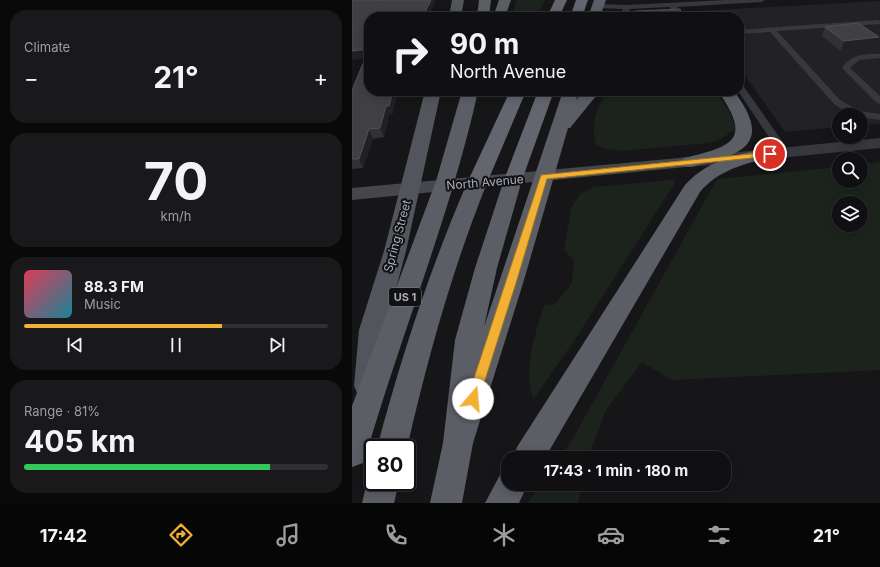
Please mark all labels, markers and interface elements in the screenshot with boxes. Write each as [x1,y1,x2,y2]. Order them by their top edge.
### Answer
text: 90 m [450,27,519,61]
icon: right [384,28,436,80]
text: Climate [24,39,70,55]
text: 21° [153,59,199,95]
text: North Avenue [450,61,566,82]
text: − [24,65,39,91]
text: + [313,65,328,91]
map controls [832,108,868,232]
button: sound [832,108,868,144]
pin [753,137,787,171]
icon: arrive [759,143,781,165]
text: 70 [144,150,208,213]
button: search [832,152,868,188]
street label: North Avenue [446,171,524,193]
button: layers [832,196,868,232]
street label: Spring Street [380,198,414,274]
text: km/h [161,208,191,224]
text: 88.3 FM [84,277,144,296]
road number: US 1 [389,288,421,306]
text: Music [84,296,121,312]
icon: previous [64,334,86,356]
icon: pause [165,334,187,356]
icon: next [266,334,288,356]
position arrow [452,378,494,420]
text: Range · 81% [24,403,100,419]
text: 405 km [24,423,136,459]
speed limit sign: 80 [364,439,416,491]
text: 17:43 · 1 min · 180 m [544,461,688,480]
icon: directions [167,521,195,549]
icon: music [274,521,302,549]
icon: phone [382,521,410,549]
icon: climate [490,521,518,549]
icon: car [597,521,625,549]
icon: filters [705,521,733,549]
text: 17:42 [40,525,87,546]
text: 21° [813,525,840,546]

